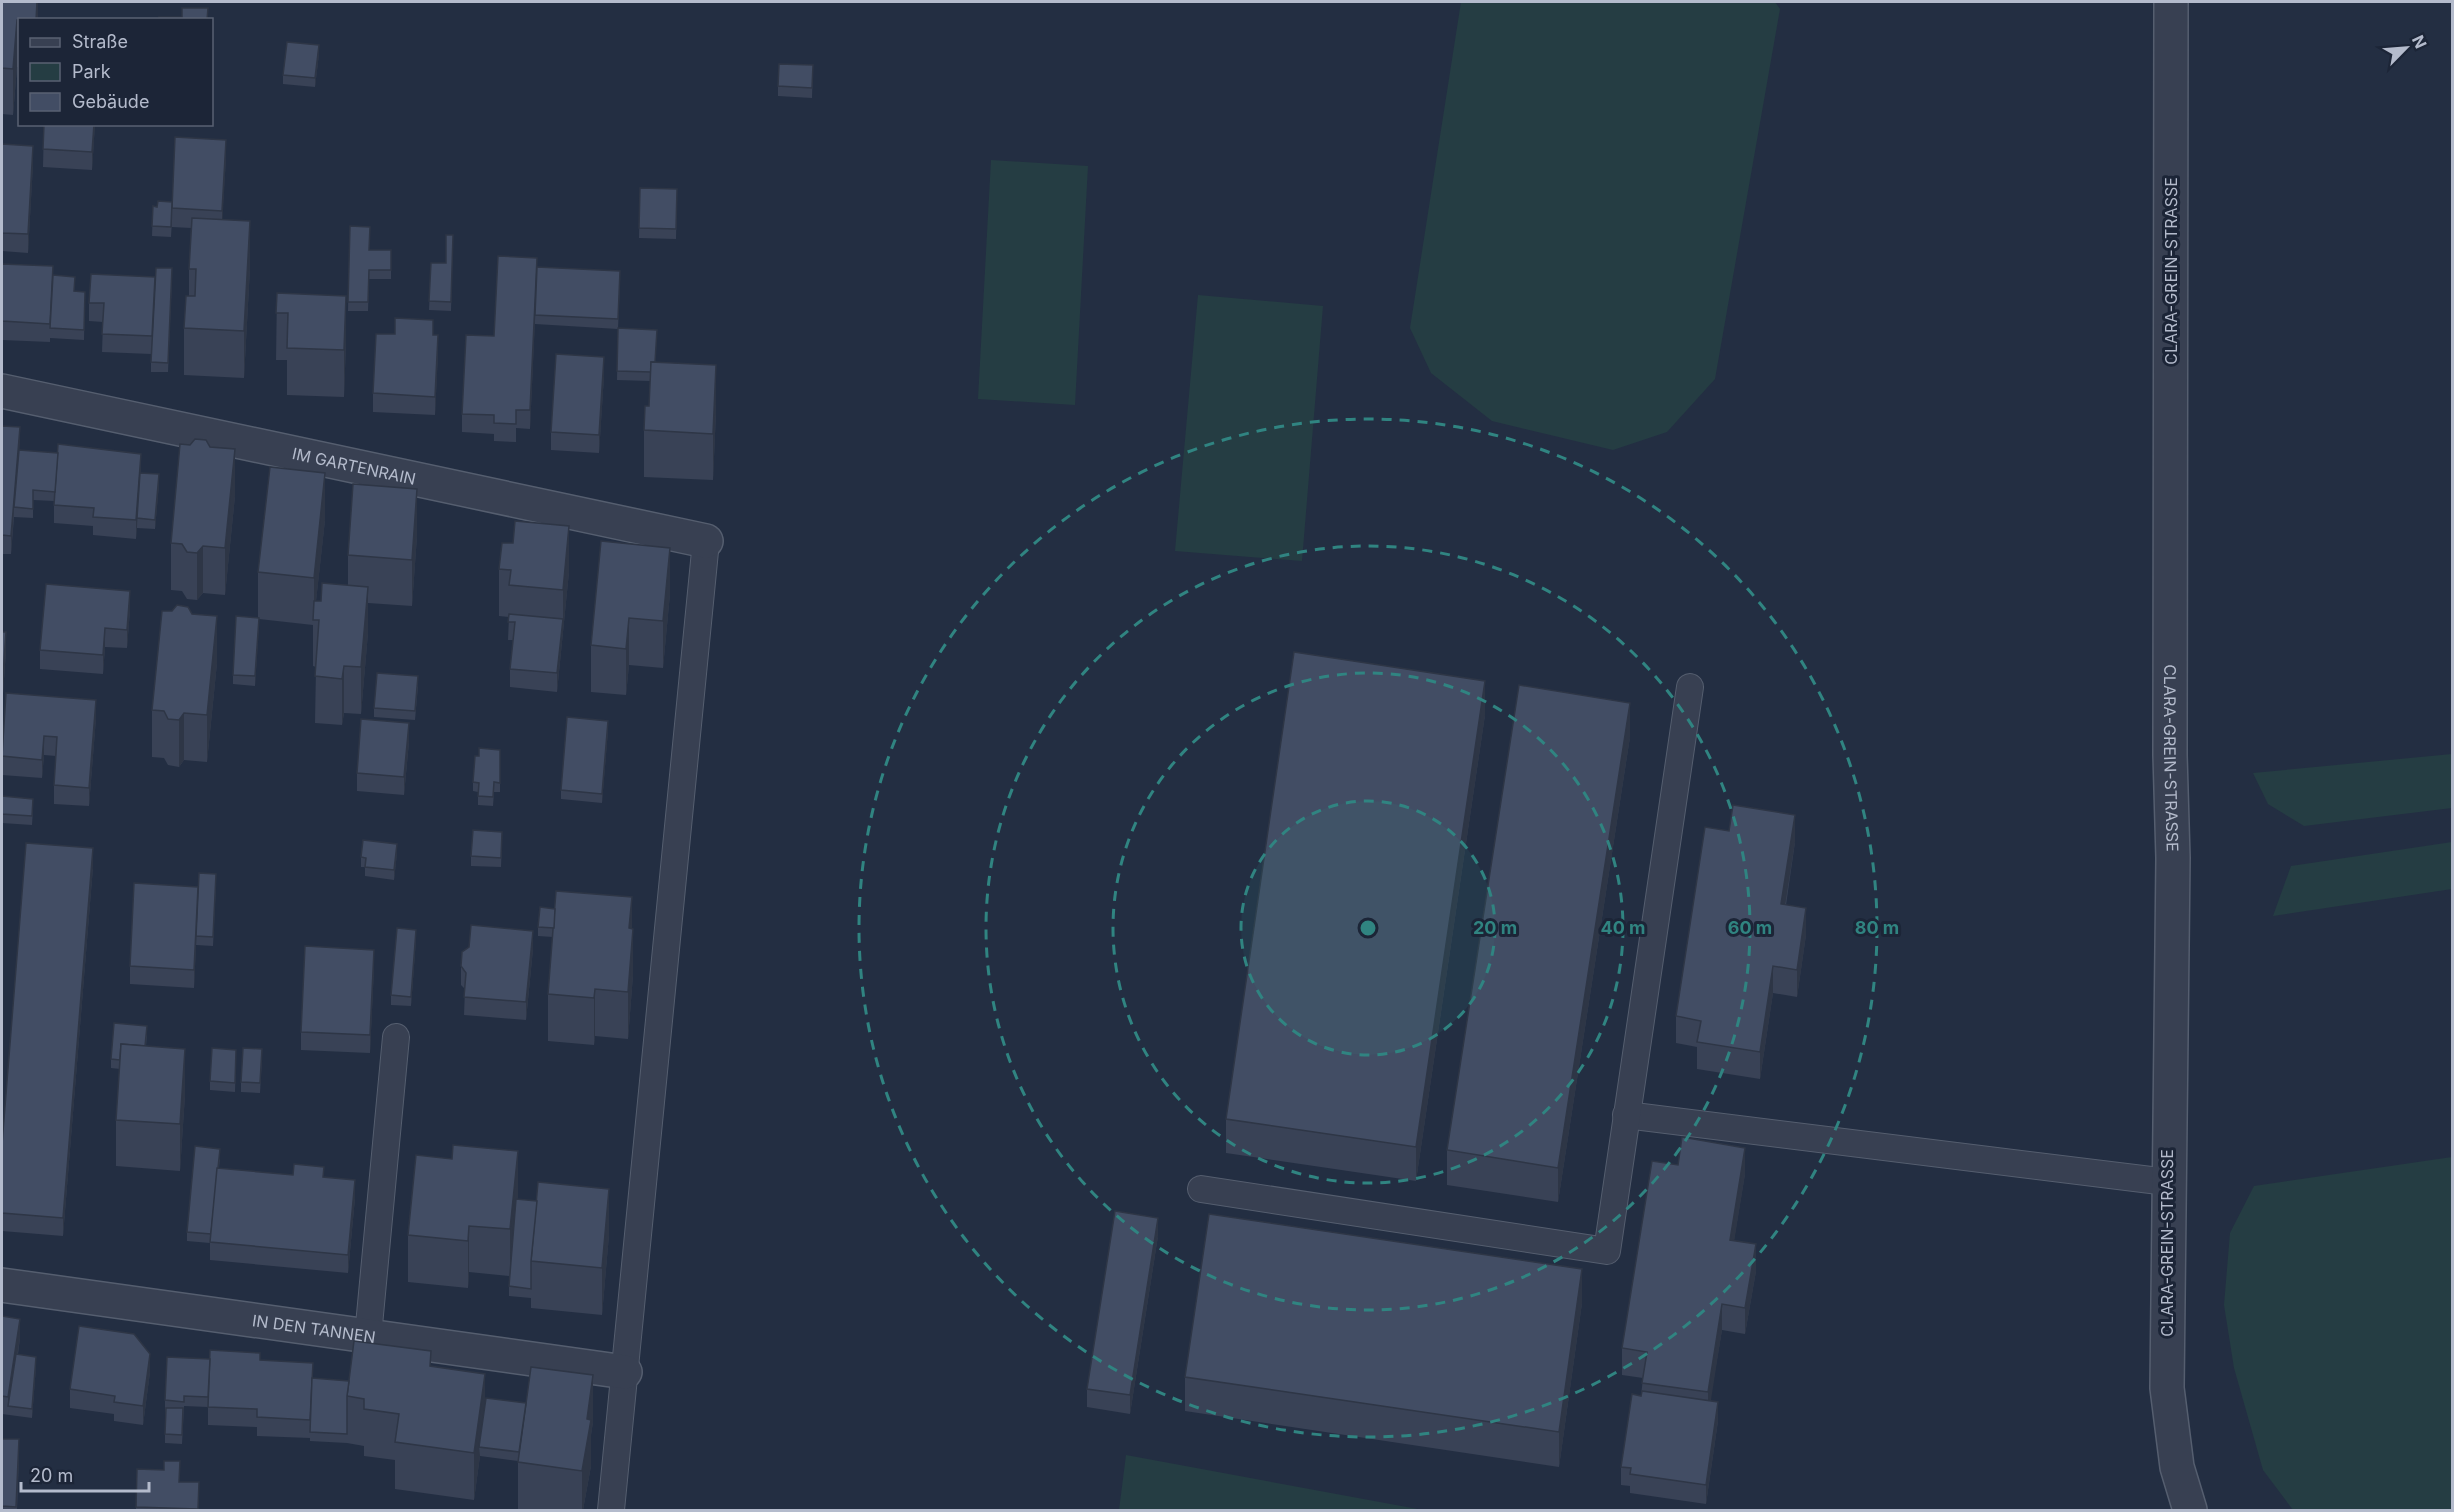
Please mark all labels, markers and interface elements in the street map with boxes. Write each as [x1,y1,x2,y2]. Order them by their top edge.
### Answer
legend [18,18,213,126]
north arrow [2376,18,2436,78]
text: Straße [72,31,128,52]
text: N [2408,32,2431,51]
text: Park [72,61,111,82]
text: Gebäude [72,91,149,112]
street label: CLARA-GREIN-STRASSE [2161,177,2181,365]
street label: IM GARTENRAIN [290,443,418,489]
street label: CLARA-GREIN-STRASSE [2160,664,2183,852]
text: 20 m [1473,917,1517,938]
text: 40 m [1601,917,1646,938]
text: 60 m [1728,917,1772,938]
text: 80 m [1855,917,1899,938]
centre of rings [1358,918,1378,938]
street label: CLARA-GREIN-STRASSE [2157,1149,2177,1337]
street label: IN DEN TANNEN [251,1310,377,1347]
scale bar [21,1455,148,1493]
text: 20 m [30,1465,73,1486]

